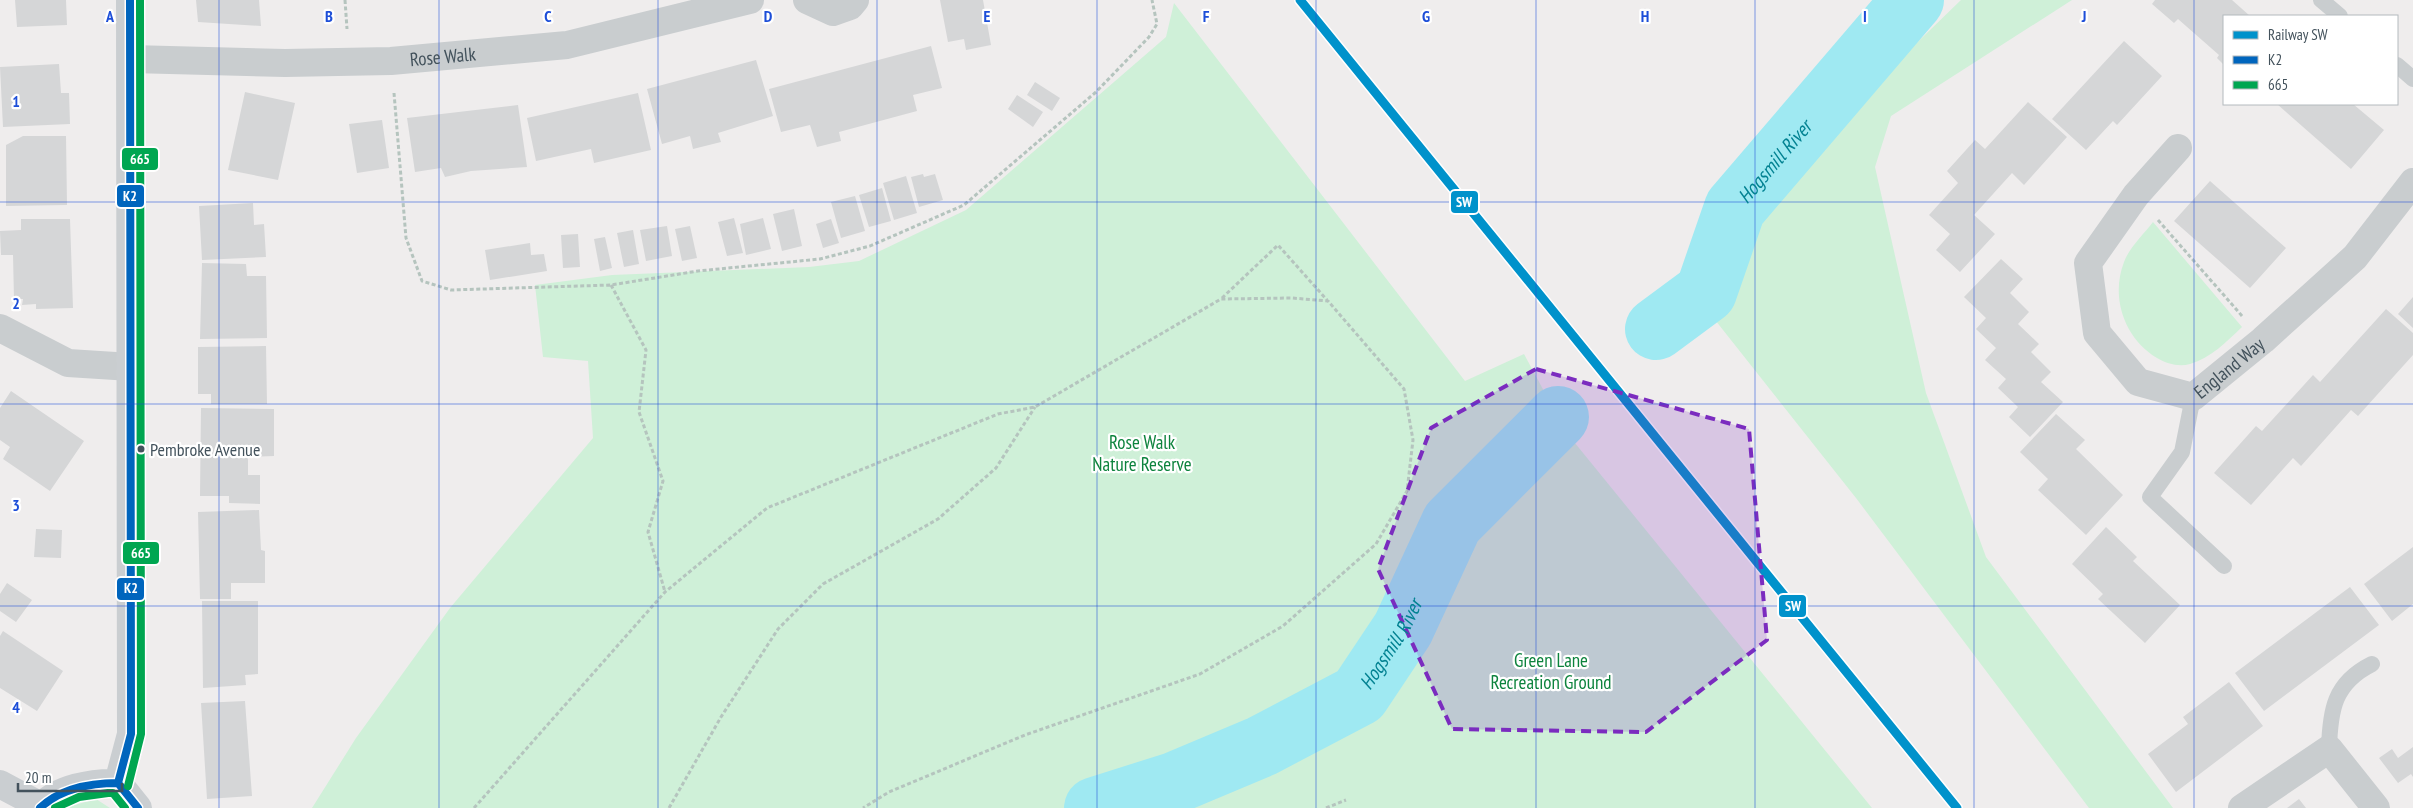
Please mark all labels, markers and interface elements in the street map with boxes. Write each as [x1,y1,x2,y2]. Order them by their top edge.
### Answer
text: A [105,6,115,26]
text: B [325,6,333,26]
text: C [544,6,552,26]
text: D [764,6,773,26]
text: E [984,6,991,26]
text: F [1203,6,1210,26]
text: G [1422,6,1430,26]
text: H [1641,6,1649,26]
text: I [1863,6,1867,26]
text: J [2081,6,2086,26]
legend [2223,15,2398,105]
text: Railway SW [2268,25,2328,44]
street label: Rose Walk [409,41,477,71]
text: K2 [2268,50,2282,69]
text: 665 [2268,75,2288,94]
text: 1 [12,91,20,111]
water label: Hogsmill River [1732,113,1819,209]
line badge: 665 [121,147,159,171]
text: 665 [130,150,150,168]
line badge: K2 [116,184,145,208]
text: K2 [123,187,137,205]
line badge: SW [1450,190,1479,214]
text: SW [1456,193,1473,211]
text: 2 [12,293,20,313]
street label: England Way [2189,331,2270,404]
park label: Rose Walk Nature Reserve [1092,430,1192,476]
place label: Pembroke Avenue [150,438,260,461]
marker: Pembroke Avenue [136,444,146,454]
text: 3 [12,495,20,515]
line badge: 665 [122,541,160,565]
text: 665 [131,544,151,562]
line badge: K2 [116,577,145,601]
text: K2 [124,579,138,597]
water label: Hogsmill River [1353,593,1429,694]
line badge: SW [1778,594,1807,618]
text: SW [1785,597,1802,615]
park label: Green Lane Recreation Ground [1491,648,1612,694]
text: 4 [12,697,20,717]
scale bar [18,760,121,792]
text: 20 m [25,768,51,787]

